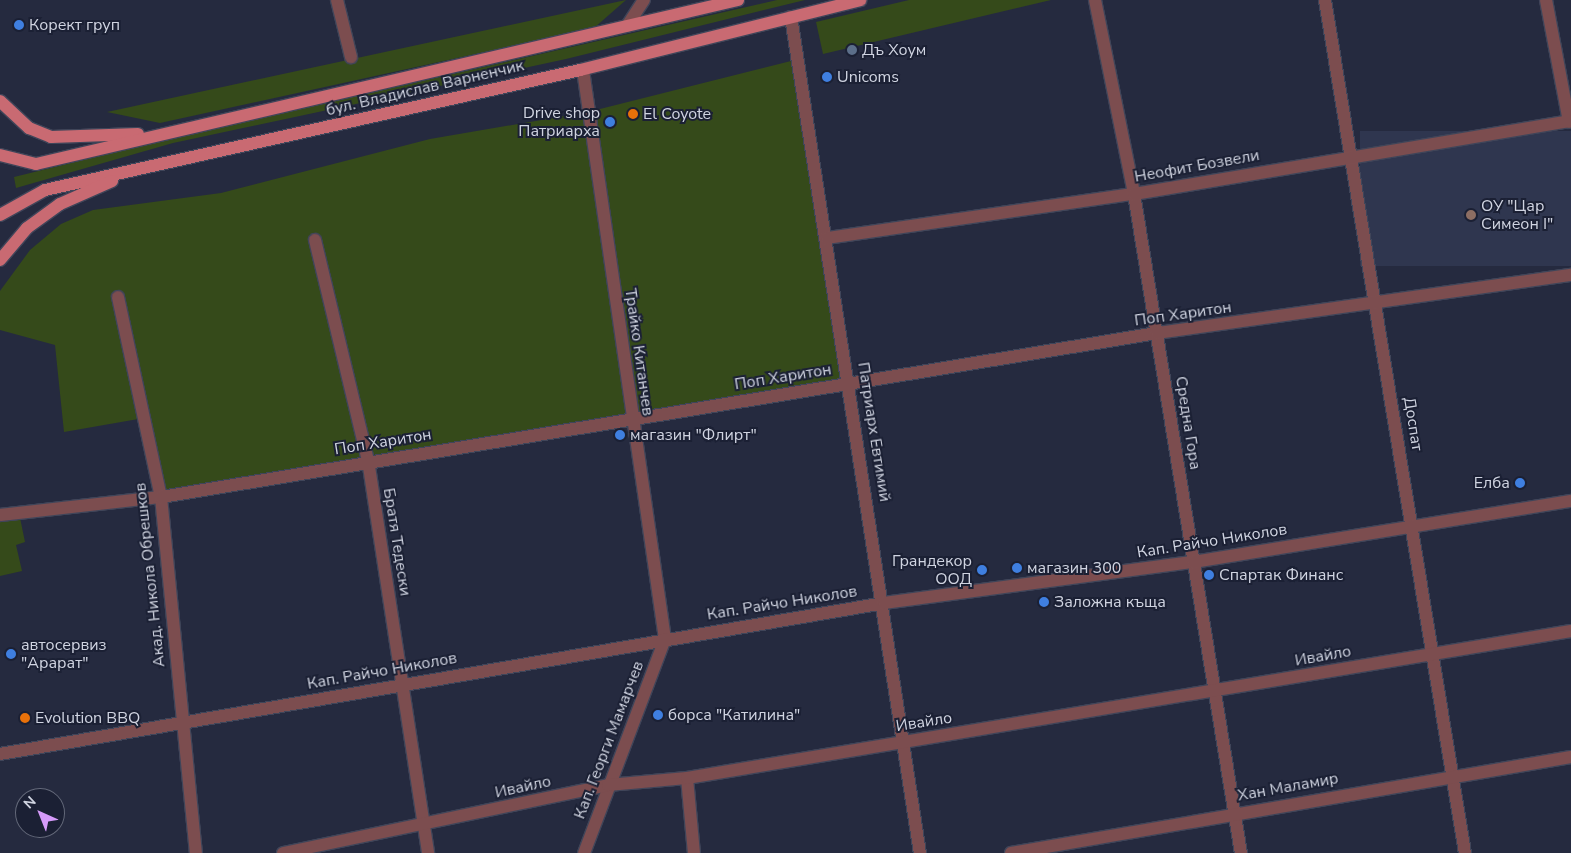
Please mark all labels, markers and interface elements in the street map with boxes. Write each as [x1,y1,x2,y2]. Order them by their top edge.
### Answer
place label: Корект груп [29,15,120,35]
marker: Корект груп [13,19,25,31]
place label: Дъ Хоум [862,40,926,60]
marker: Дъ Хоум [846,44,858,56]
street label: бул. Владислав Варненчик [324,56,526,120]
place label: Unicoms [837,67,899,87]
marker: Unicoms [821,71,833,83]
place label: Drive shop Патриарха [518,103,600,141]
place label: El Coyote [643,104,711,124]
marker: El Coyote [627,108,639,120]
marker: Drive shop Патриарха [604,116,616,128]
street label: Неофит Бозвели [1133,146,1261,186]
place label: ОУ "Цар Симеон I" [1481,196,1553,234]
marker: ОУ "Цар Симеон I" [1465,209,1477,221]
street label: Трайко Китанчев [621,287,657,417]
street label: Поп Харитон [1133,298,1233,330]
street label: Поп Харитон [733,360,833,394]
street label: Патриарх Евтимий [853,361,895,503]
street label: Средна Гора [1171,375,1205,471]
street label: Доспат [1399,396,1427,452]
street label: Поп Харитон [333,425,433,459]
place label: магазин "Флирт" [630,425,757,445]
marker: магазин "Флирт" [614,429,626,441]
place label: Елба [1474,473,1510,493]
marker: Елба [1514,477,1526,489]
street label: Акад. Никола Обрешков [131,482,169,668]
street label: Братя Тедески [379,487,415,597]
street label: Кап. Райчо Николов [1136,520,1288,562]
place label: Грандекор ООД [892,551,972,589]
place label: магазин 300 [1027,558,1121,578]
marker: магазин 300 [1011,562,1023,574]
marker: Грандекор ООД [976,564,988,576]
place label: Спартак Финанс [1219,565,1343,585]
marker: Спартак Финанс [1203,569,1215,581]
street label: Кап. Райчо Николов [706,582,858,624]
place label: Заложна къща [1054,592,1166,612]
marker: Заложна къща [1038,596,1050,608]
place label: автосервиз "Арарат" [21,635,106,673]
street label: Ивайло [1293,642,1353,670]
marker: автосервиз "Арарат" [5,648,17,660]
street label: Кап. Райчо Николов [306,648,458,694]
street label: Кап. Георги Мамарчев [570,658,648,822]
place label: борса "Катилина" [668,705,800,725]
place label: Evolution BBQ [35,708,140,728]
street label: Ивайло [894,708,954,736]
marker: борса "Катилина" [652,709,664,721]
marker: Evolution BBQ [19,712,31,724]
street label: Хан Маламир [1236,769,1340,805]
street label: Ивайло [493,772,553,802]
north arrow [15,788,65,838]
text: N [20,792,40,813]

